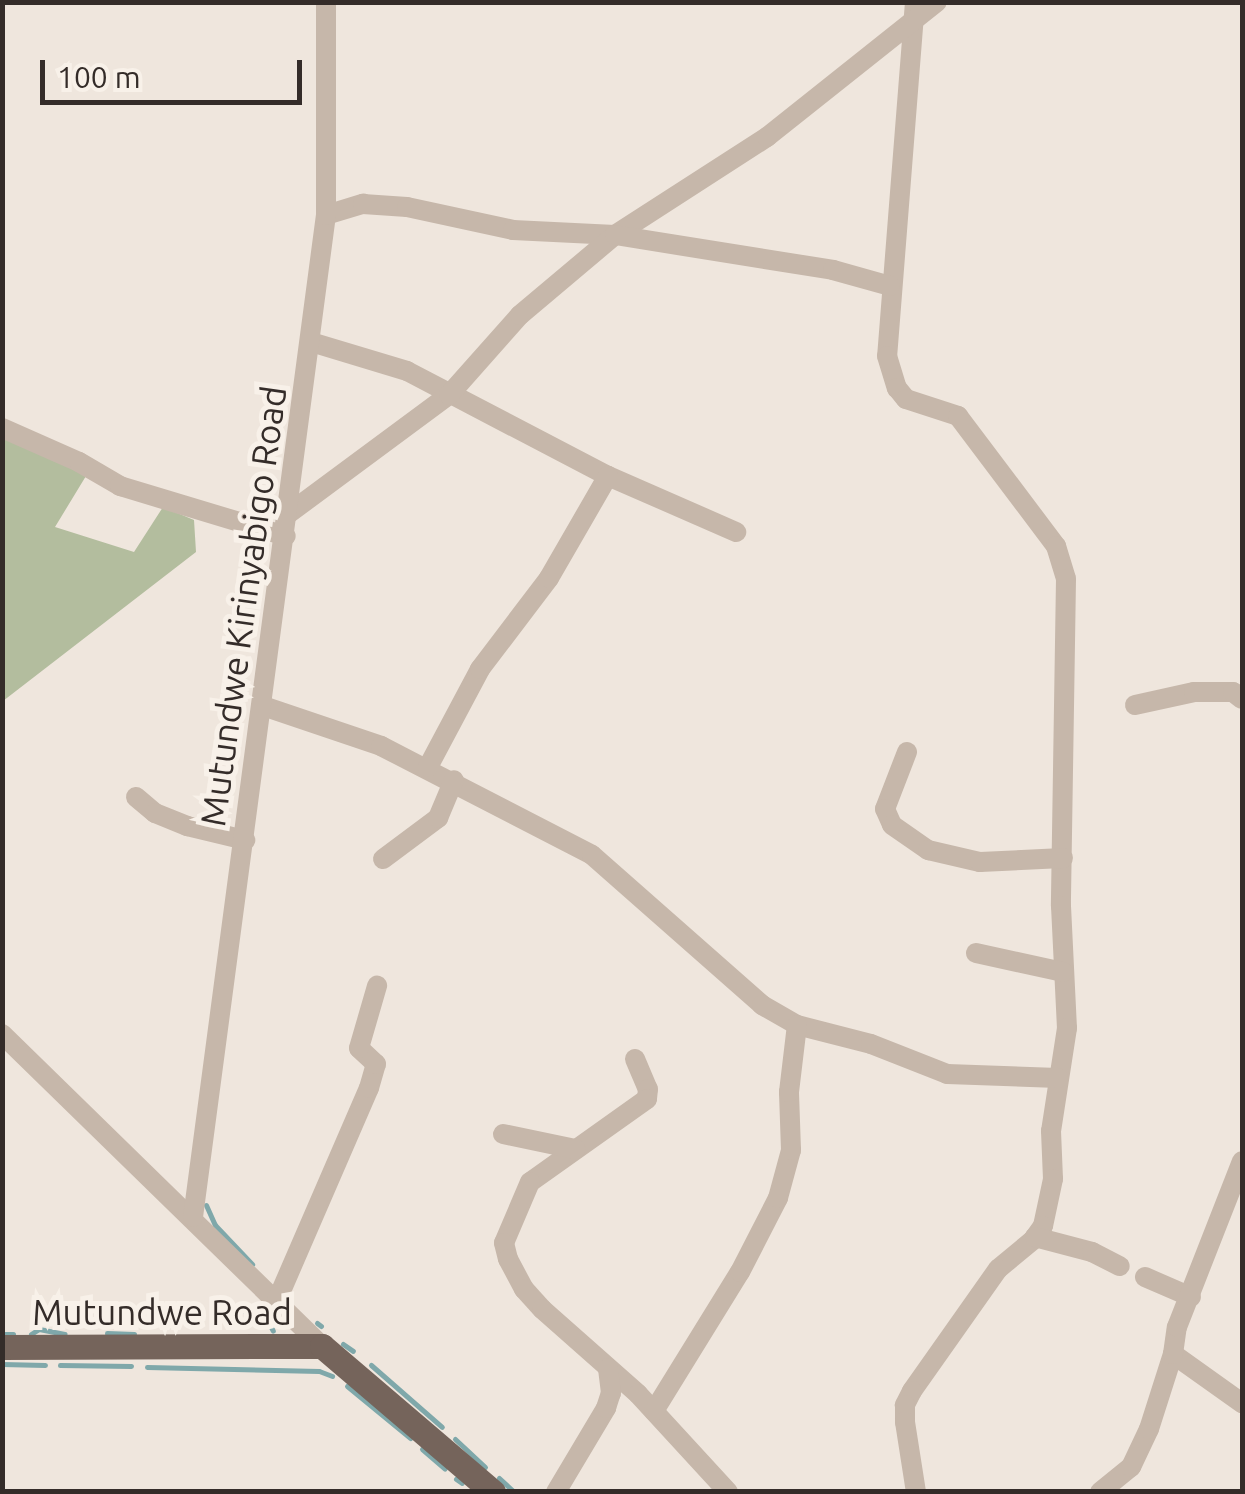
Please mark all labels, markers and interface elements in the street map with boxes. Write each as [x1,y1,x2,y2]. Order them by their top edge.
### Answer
scale bar [45,40,308,102]
text: 100 m [57,60,141,94]
street label: Mutundwe Kirinyabigo Road [191,383,295,829]
street label: Mutundwe Road [32,1291,292,1333]

